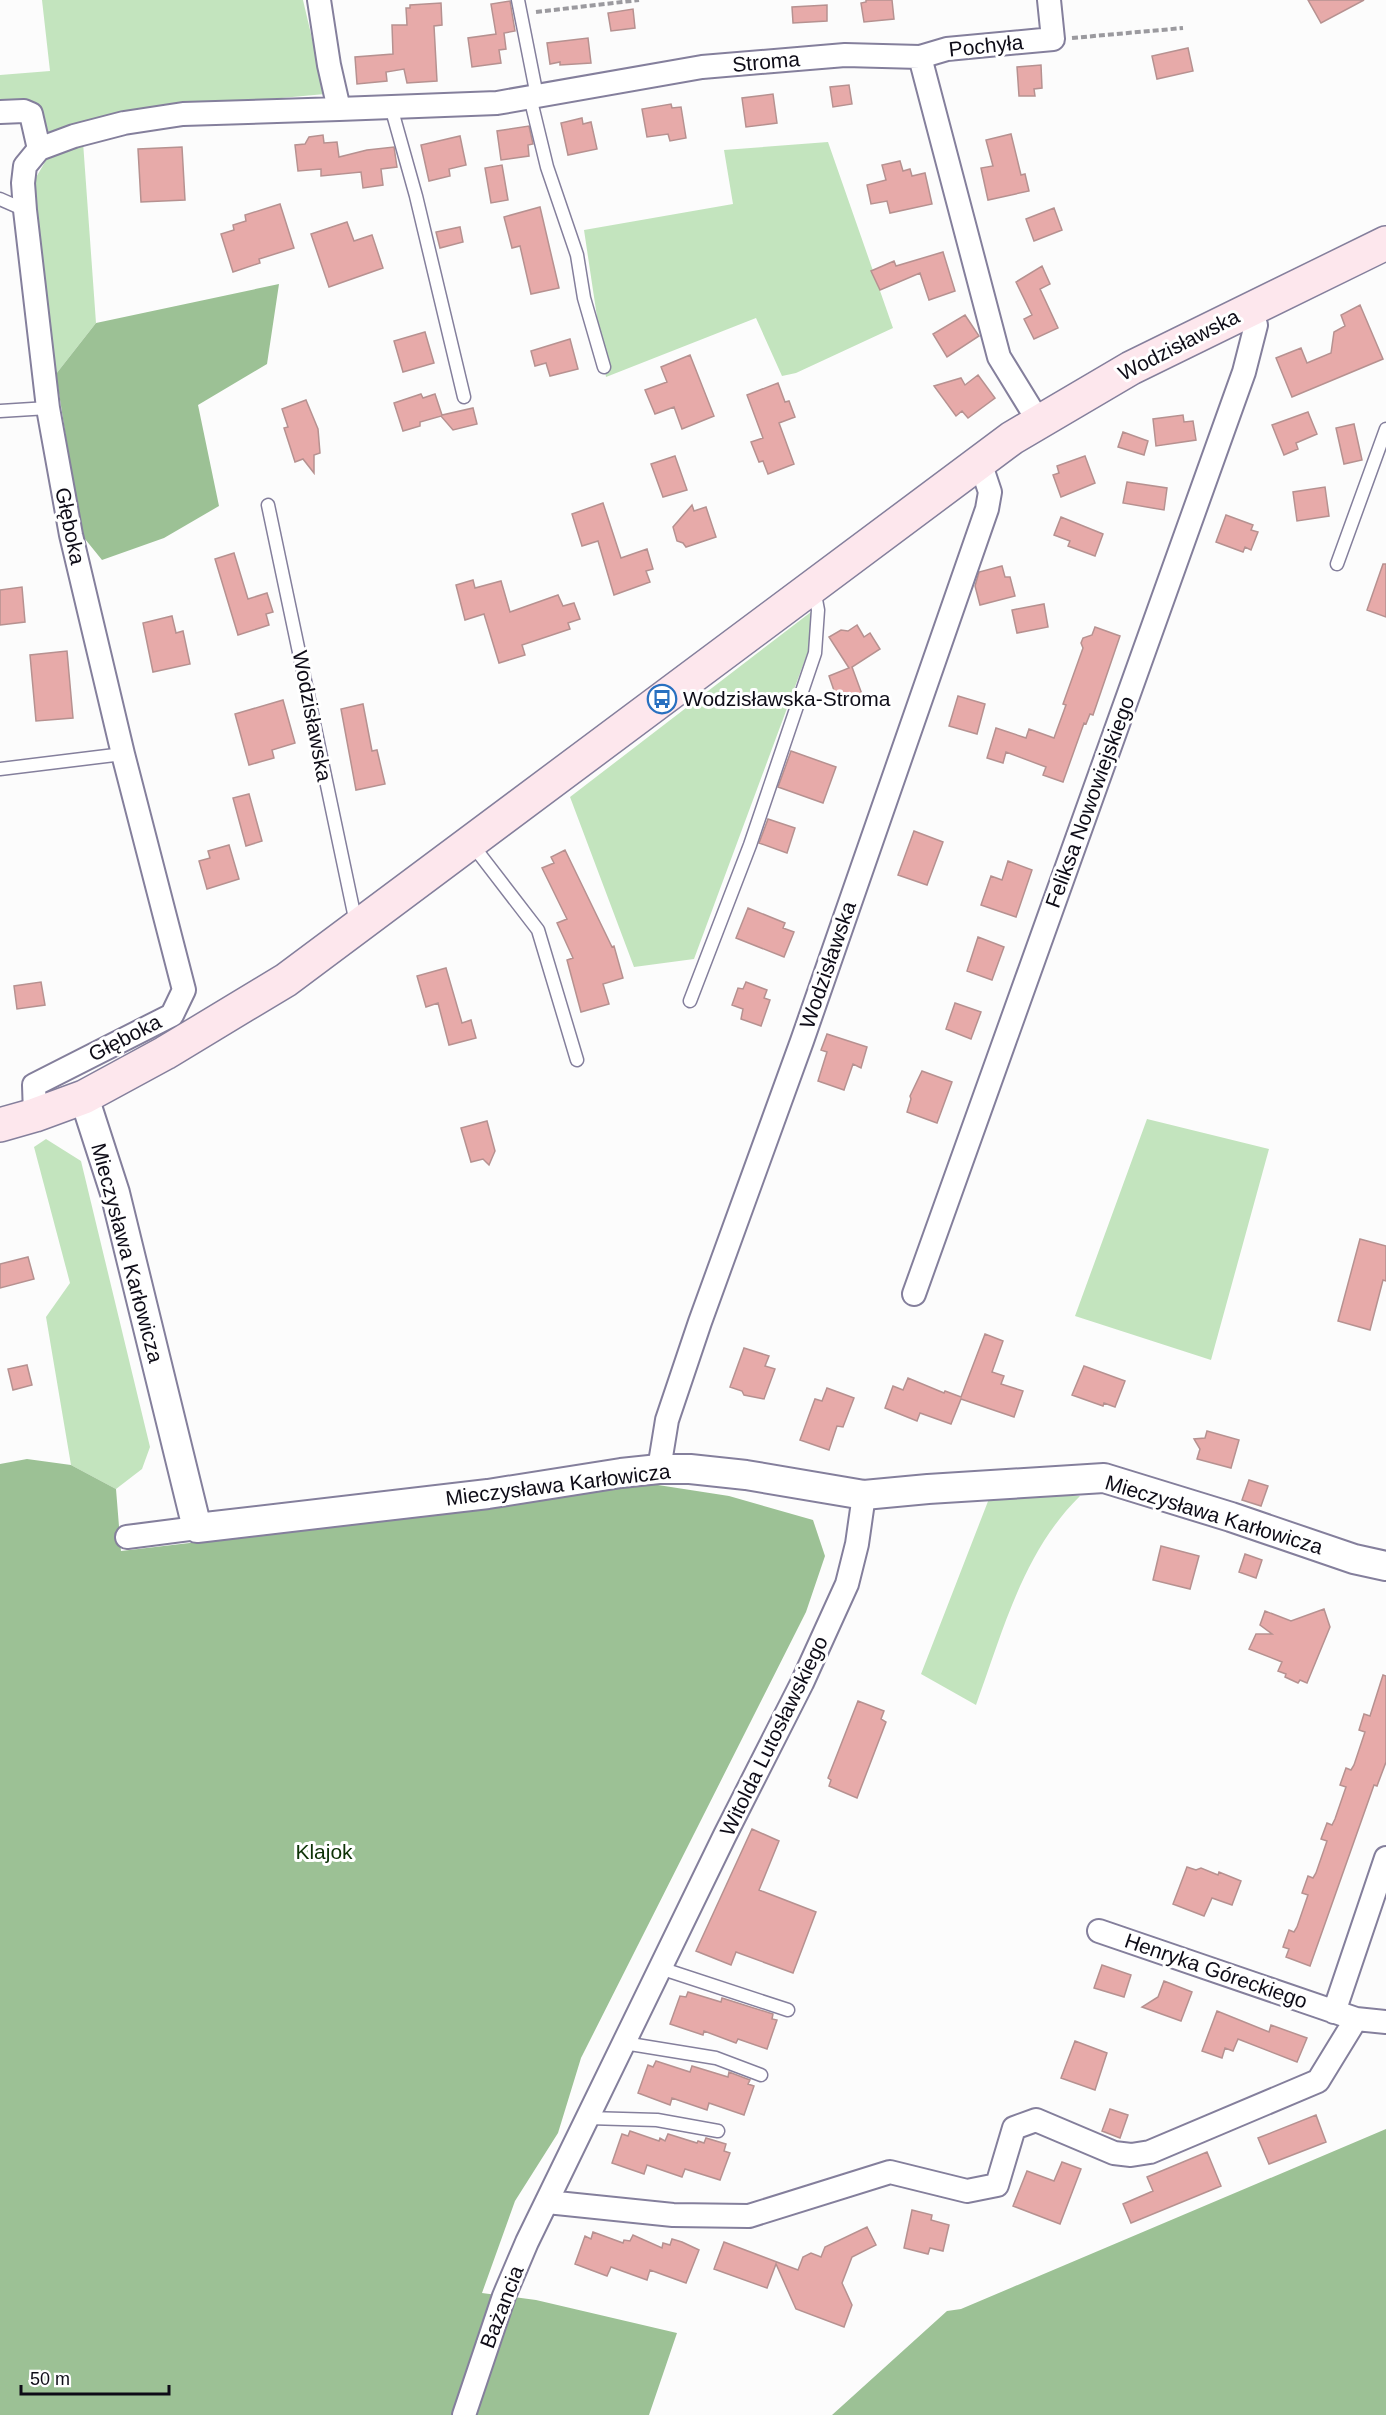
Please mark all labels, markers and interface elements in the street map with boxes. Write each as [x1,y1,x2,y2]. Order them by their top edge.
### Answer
street label: Pochyła [948,30,1025,61]
street label: Stroma [731,47,801,76]
street label: Wodzisławska [1114,304,1243,385]
street label: Głęboka [51,485,90,567]
street label: Wodzisławska [289,649,336,784]
bus stop icon: Wodzisławska-Stroma [646,683,678,715]
place label: Wodzisławska-Stroma [683,687,891,710]
street label: Feliksa Nowowiejskiego [1041,693,1138,911]
street label: Wodzisławska [795,898,860,1031]
street label: Głęboka [85,1009,165,1066]
street label: Mieczysława Karłowicza [87,1141,168,1365]
street label: Mieczysława Karłowicza [444,1459,672,1510]
street label: Mieczysława Karłowicza [1103,1470,1326,1559]
street label: Witolda Lutosławskiego [715,1632,832,1839]
park label: Klajok [295,1840,353,1863]
street label: Henryka Góreckiego [1122,1928,1310,2013]
street label: Bażancia [475,2262,528,2351]
scale bar [21,2358,170,2396]
text: 50 m [30,2369,70,2389]

